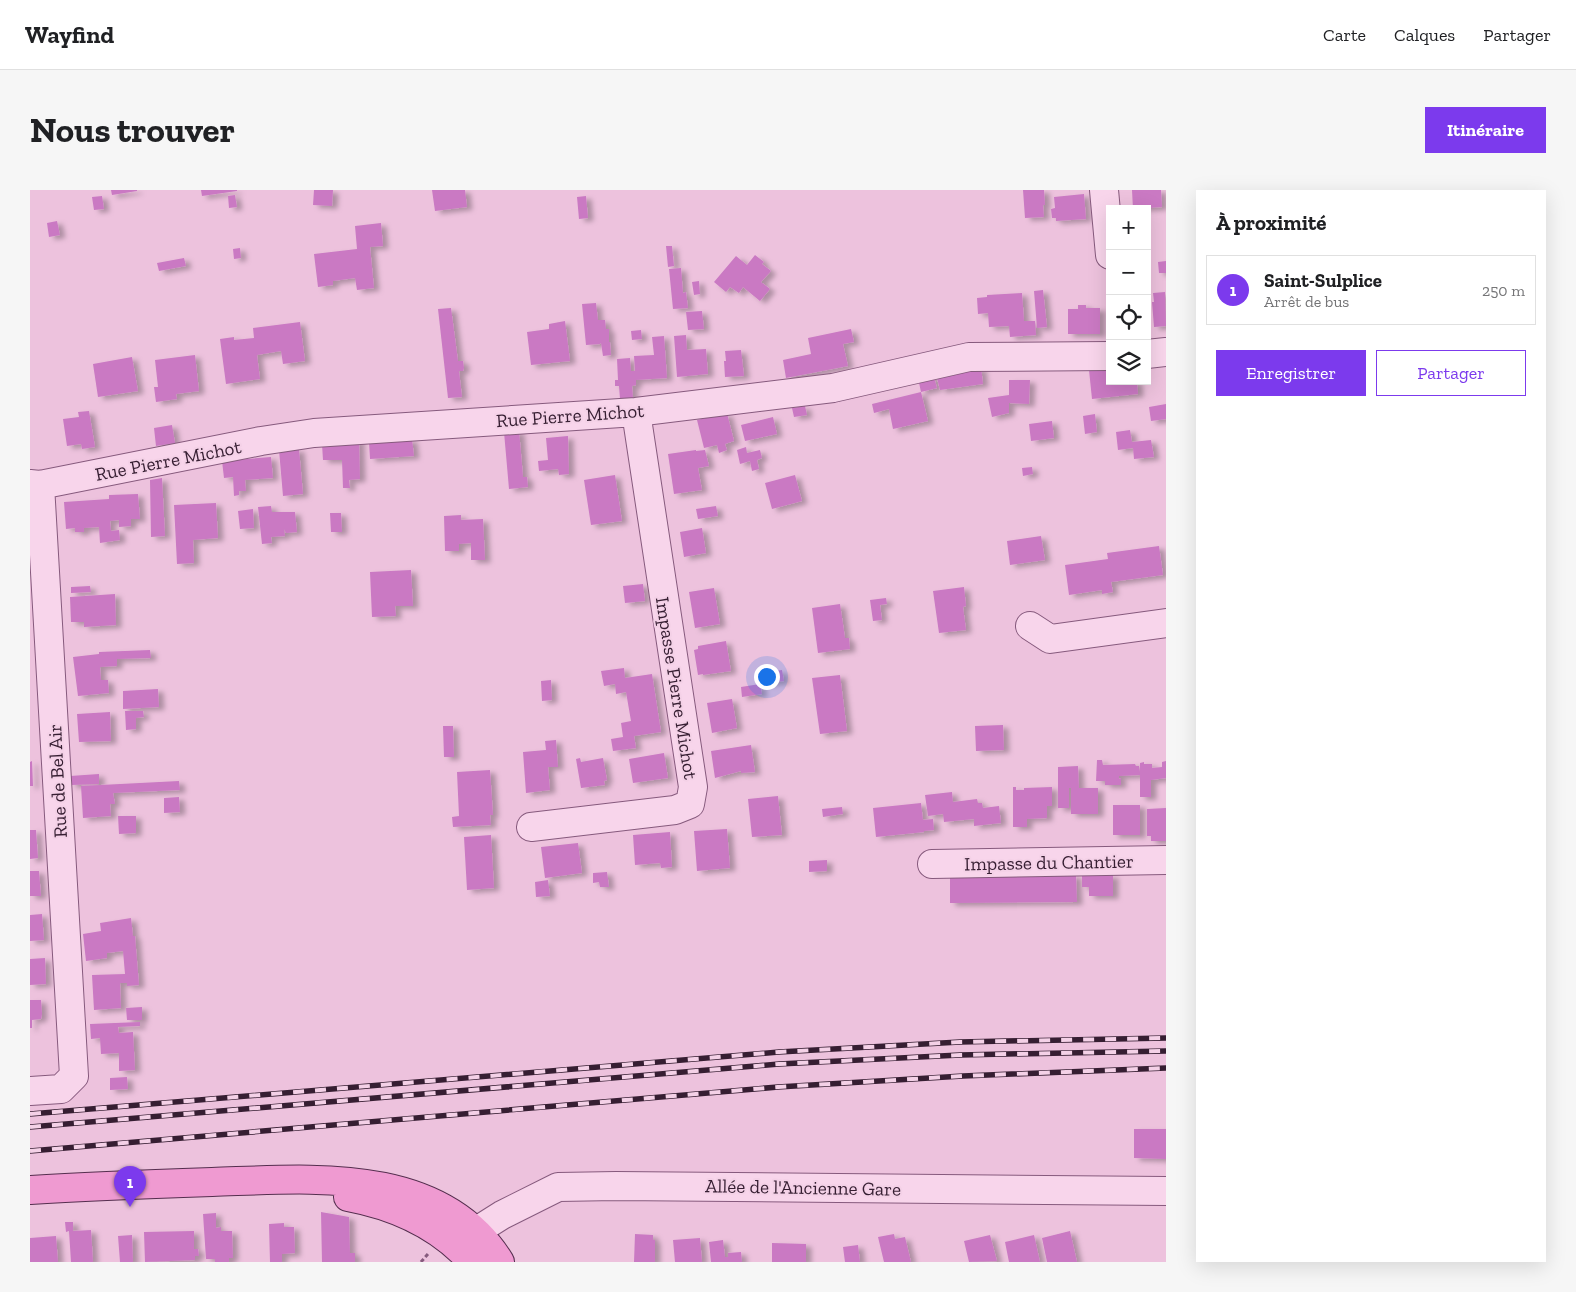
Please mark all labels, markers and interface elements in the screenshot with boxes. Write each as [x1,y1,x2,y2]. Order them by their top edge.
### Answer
text: Wayfind [25,20,114,49]
text: Carte [1323,24,1366,46]
text: Calques [1394,24,1455,46]
text: Partager [1483,24,1551,46]
button: Itinéraire [1425,107,1546,153]
text: Nous trouver [30,109,235,151]
map controls [1106,205,1151,385]
button: + [1106,205,1151,250]
text: À proximité [1216,210,1326,235]
button: − [1106,250,1151,295]
text: Saint-Sulplice [1264,269,1382,292]
text: 1 [1230,281,1236,300]
text: 250 m [1482,281,1525,300]
text: Arrêt de bus [1264,292,1349,311]
button: locate [1106,295,1151,340]
button: layers [1106,340,1151,385]
button: Enregistrer [1216,350,1366,396]
button: Partager [1376,350,1526,396]
street label: Rue Pierre Michot [495,399,645,432]
street label: Rue Pierre Michot [93,435,243,486]
street label: Impasse Pierre Michot [651,595,702,781]
your location [754,664,780,690]
street label: Rue de Bel Air [43,723,72,839]
street label: Impasse du Chantier [964,850,1134,875]
pin: 1 [114,1166,146,1207]
street label: Allée de l'Ancienne Gare [705,1174,901,1201]

